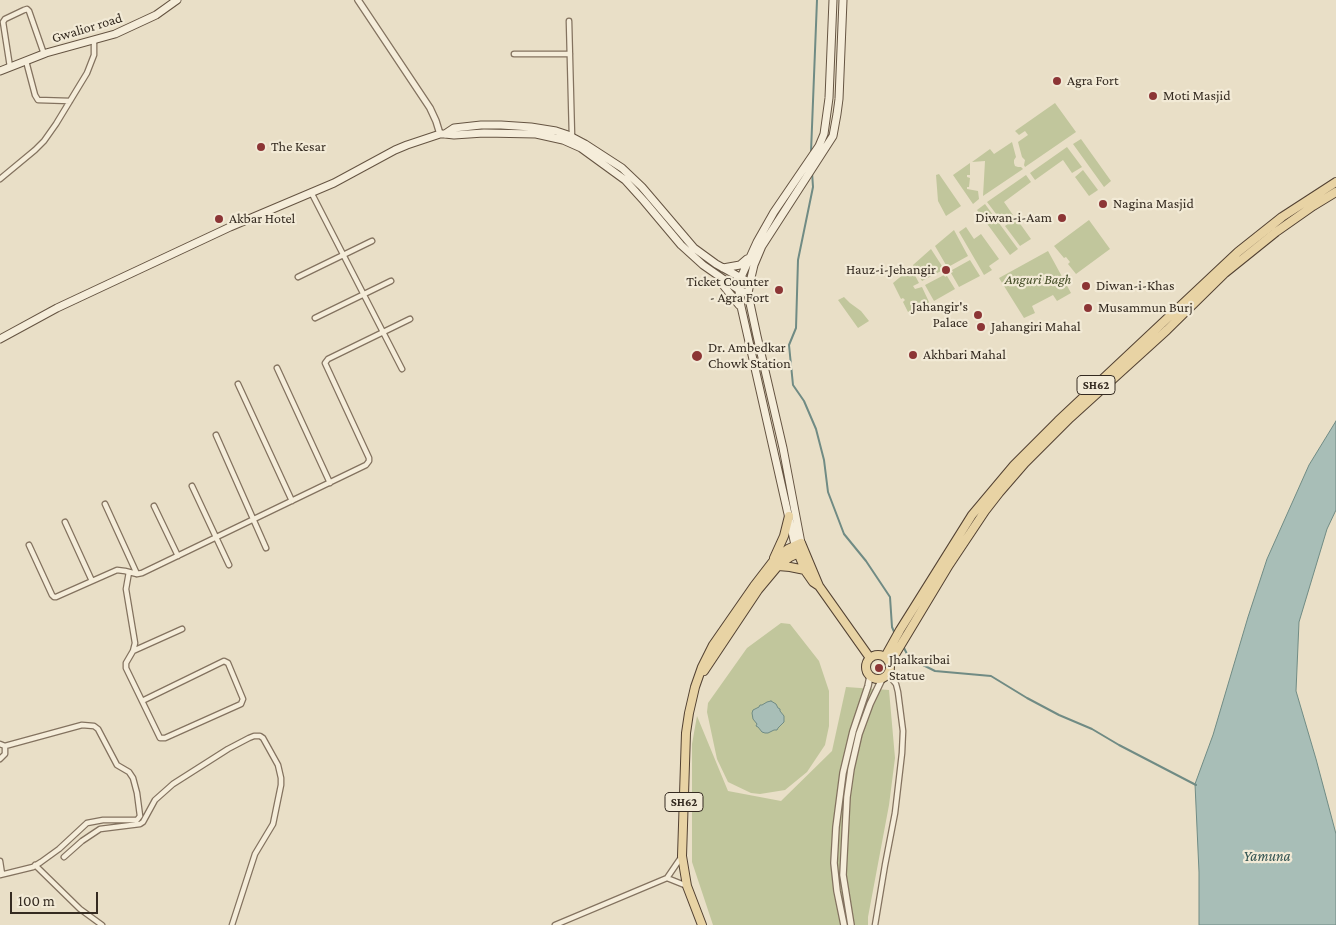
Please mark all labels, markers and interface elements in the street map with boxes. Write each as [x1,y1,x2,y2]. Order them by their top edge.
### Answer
street label: Gwalior road [50,9,124,47]
place label: Agra Fort [1067,73,1119,89]
marker: Agra Fort [1051,75,1063,87]
place label: Moti Masjid [1163,88,1231,104]
marker: Moti Masjid [1147,90,1159,102]
place label: The Kesar [271,139,326,155]
marker: The Kesar [255,141,267,153]
place label: Nagina Masjid [1113,196,1194,212]
marker: Nagina Masjid [1097,198,1109,210]
place label: Diwan-i-Aam [975,210,1052,226]
place label: Akbar Hotel [229,211,295,227]
marker: Diwan-i-Aam [1056,212,1068,224]
marker: Akbar Hotel [213,213,225,225]
place label: Hauz-i-Jehangir [846,262,936,278]
marker: Hauz-i-Jehangir [940,264,952,276]
park label: Anguri Bagh [1005,272,1071,288]
place label: Ticket Counter - Agra Fort [686,274,769,306]
place label: Diwan-i-Khas [1096,278,1175,294]
marker: Diwan-i-Khas [1080,280,1092,292]
marker: Ticket Counter - Agra Fort [773,284,785,296]
place label: Jahangir's Palace [912,299,968,332]
place label: Musammun Burj [1098,300,1193,316]
marker: Musammun Burj [1082,302,1094,314]
marker: Jahangir's Palace [972,309,984,321]
place label: Jahangiri Mahal [991,319,1081,335]
marker: Jahangiri Mahal [975,321,987,333]
place label: Dr. Ambedkar Chowk Station [708,340,791,372]
place label: Akhbari Mahal [923,347,1006,363]
marker: Dr. Ambedkar Chowk Station [690,349,704,363]
marker: Akhbari Mahal [907,349,919,361]
road number: SH62 [1077,376,1115,394]
place label: Jhalkaribai Statue [889,652,950,684]
marker: Jhalkaribai Statue [873,662,885,674]
road number: SH62 [665,792,703,812]
water label: Yamuna [1243,847,1291,865]
scale bar [12,882,100,914]
text: 100 m [18,893,55,909]

